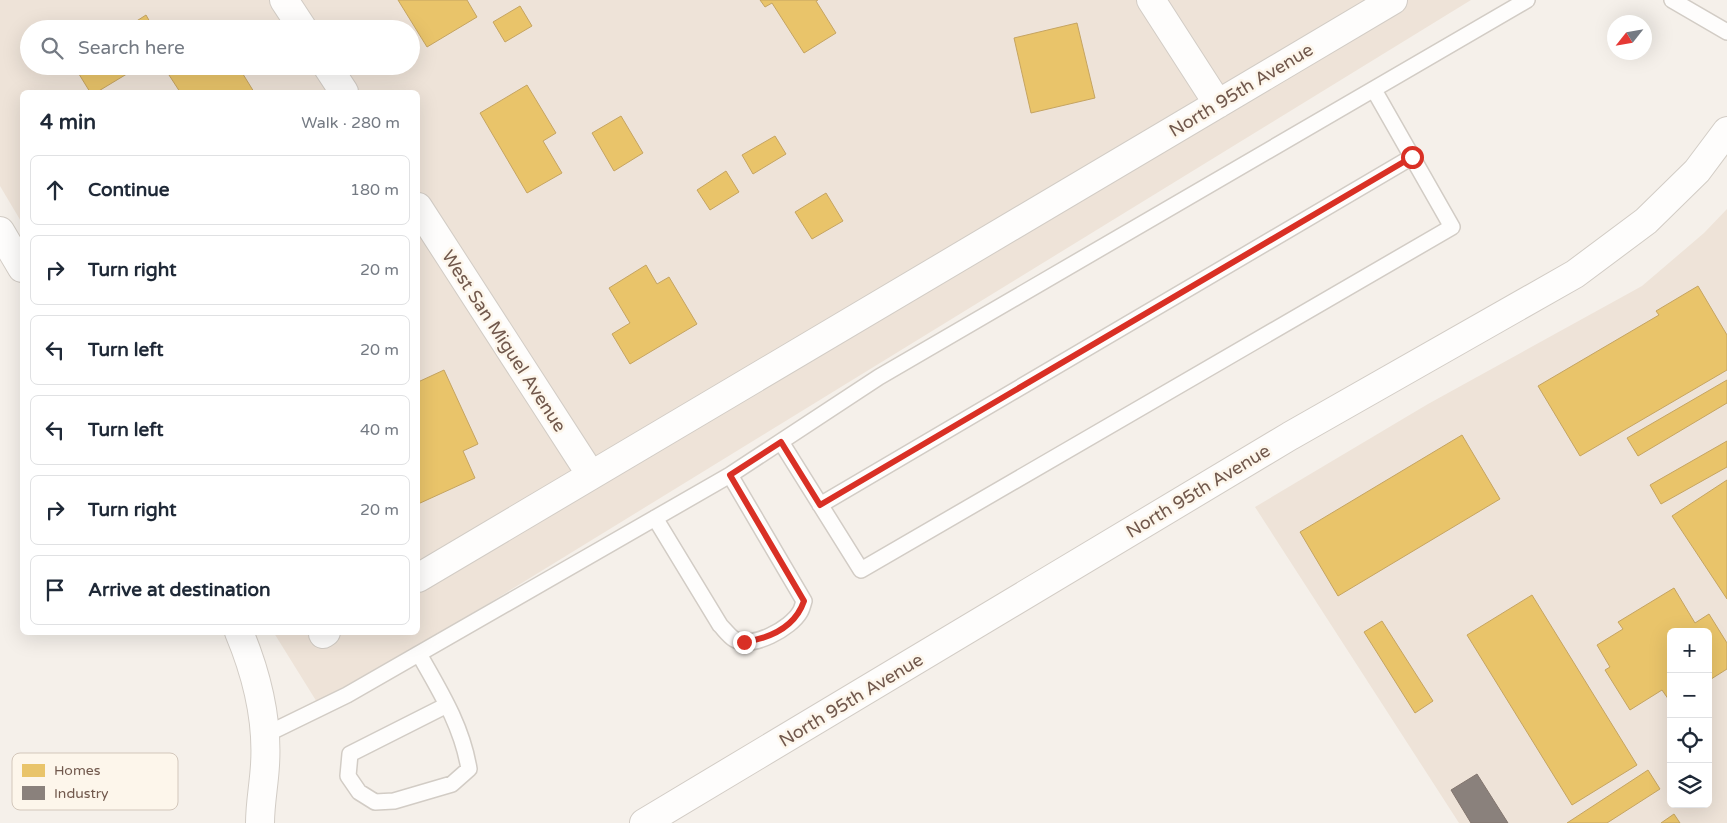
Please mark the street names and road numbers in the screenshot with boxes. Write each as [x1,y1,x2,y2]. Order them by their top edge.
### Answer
street label: North 95th Avenue [1165,38,1317,142]
street label: West San Miguel Avenue [437,246,571,436]
street label: North 95th Avenue [1122,439,1274,543]
street label: North 95th Avenue [775,648,927,752]

